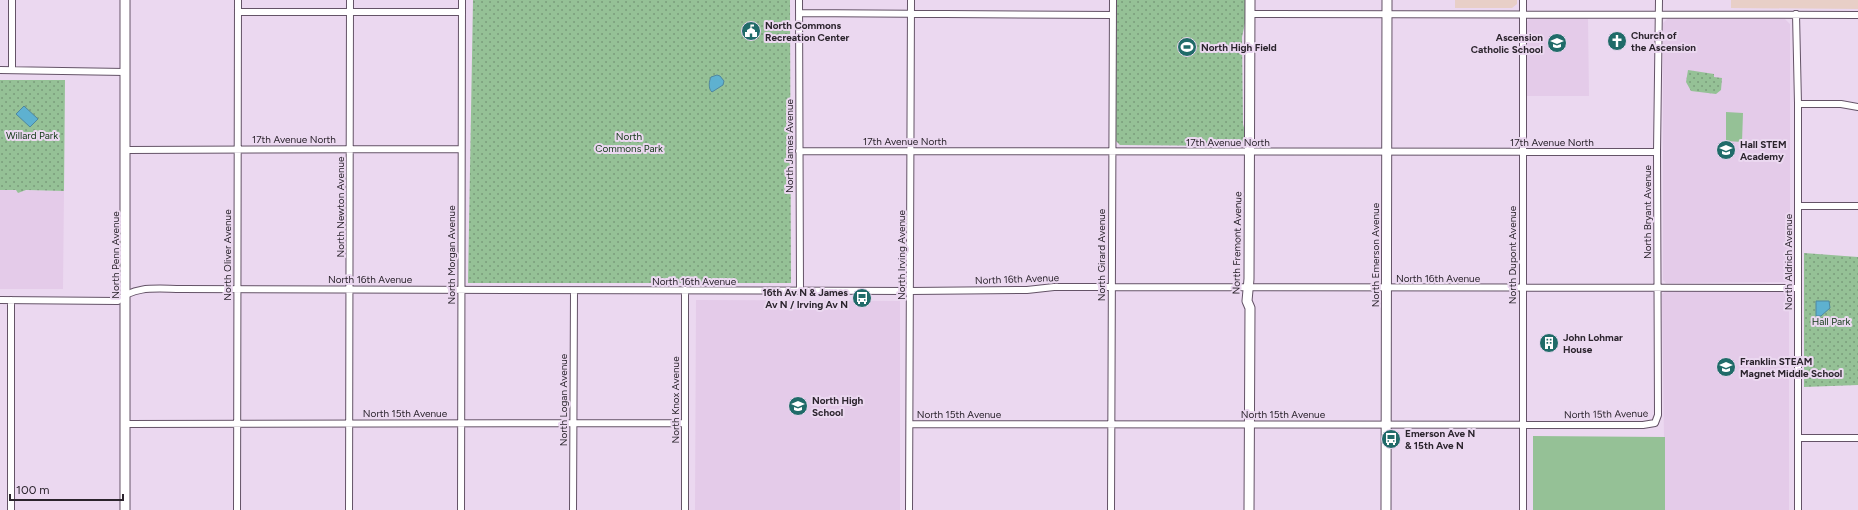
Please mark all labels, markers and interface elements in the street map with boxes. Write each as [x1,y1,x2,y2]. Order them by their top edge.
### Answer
place label: North Commons Recreation Center [765,19,850,44]
public building icon: North Commons Recreation Center [740,20,762,42]
place label: Church of the Ascension [1631,29,1696,54]
church icon: Church of the Ascension [1606,30,1628,52]
place label: Ascension Catholic School [1471,31,1543,56]
school or university icon: Ascension Catholic School [1546,32,1568,54]
sports icon: North High Field [1176,36,1198,58]
place label: North High Field [1201,41,1277,54]
street label: North James Avenue [783,99,796,193]
park label: Willard Park [6,129,58,142]
park label: North Commons Park [595,130,663,155]
street label: 17th Avenue North [252,133,336,146]
street label: 17th Avenue North [863,135,947,148]
street label: 17th Avenue North [1186,136,1270,149]
street label: 17th Avenue North [1510,136,1594,149]
place label: Hall STEM Academy [1740,138,1787,163]
school or university icon: Hall STEM Academy [1715,139,1737,161]
street label: North Newton Avenue [334,156,347,258]
street label: North Bryant Avenue [1641,164,1654,259]
street label: North Fremont Avenue [1230,191,1244,295]
street label: North Emerson Avenue [1369,202,1382,307]
street label: North Morgan Avenue [445,205,458,305]
street label: North Dupont Avenue [1506,205,1519,304]
street label: North Girard Avenue [1095,208,1108,301]
street label: North Oliver Avenue [221,209,234,301]
street label: North Irving Avenue [895,209,908,300]
street label: North Penn Avenue [109,211,122,299]
street label: North Aldrich Avenue [1782,213,1795,310]
street label: North 16th Avenue [975,271,1060,287]
street label: North 16th Avenue [1396,272,1481,285]
street label: North 16th Avenue [328,273,413,286]
street label: North 16th Avenue [652,275,737,288]
place label: 16th Av N & James Av N / Irving Av N [762,286,848,311]
bus stop icon: 16th Av N & James Av N / Irving Av N [851,287,873,309]
park label: Hall Park [1812,315,1850,328]
place label: John Lohmar House [1563,331,1623,356]
building icon: John Lohmar House [1538,332,1560,354]
street label: North Logan Avenue [557,353,570,446]
place label: Franklin STEAM Magnet Middle School [1740,355,1842,380]
street label: North Knox Avenue [669,356,682,444]
school or university icon: Franklin STEAM Magnet Middle School [1715,356,1737,378]
place label: North High School [812,394,864,419]
school or university icon: North High School [787,395,809,417]
street label: North 15th Avenue [363,407,448,420]
street label: North 15th Avenue [1564,407,1649,421]
street label: North 15th Avenue [917,408,1002,421]
street label: North 15th Avenue [1241,408,1326,421]
place label: Emerson Ave N & 15th Ave N [1405,427,1475,452]
bus stop icon: Emerson Ave N & 15th Ave N [1380,428,1402,450]
scale bar [10,476,123,502]
text: 100 m [16,483,50,497]

